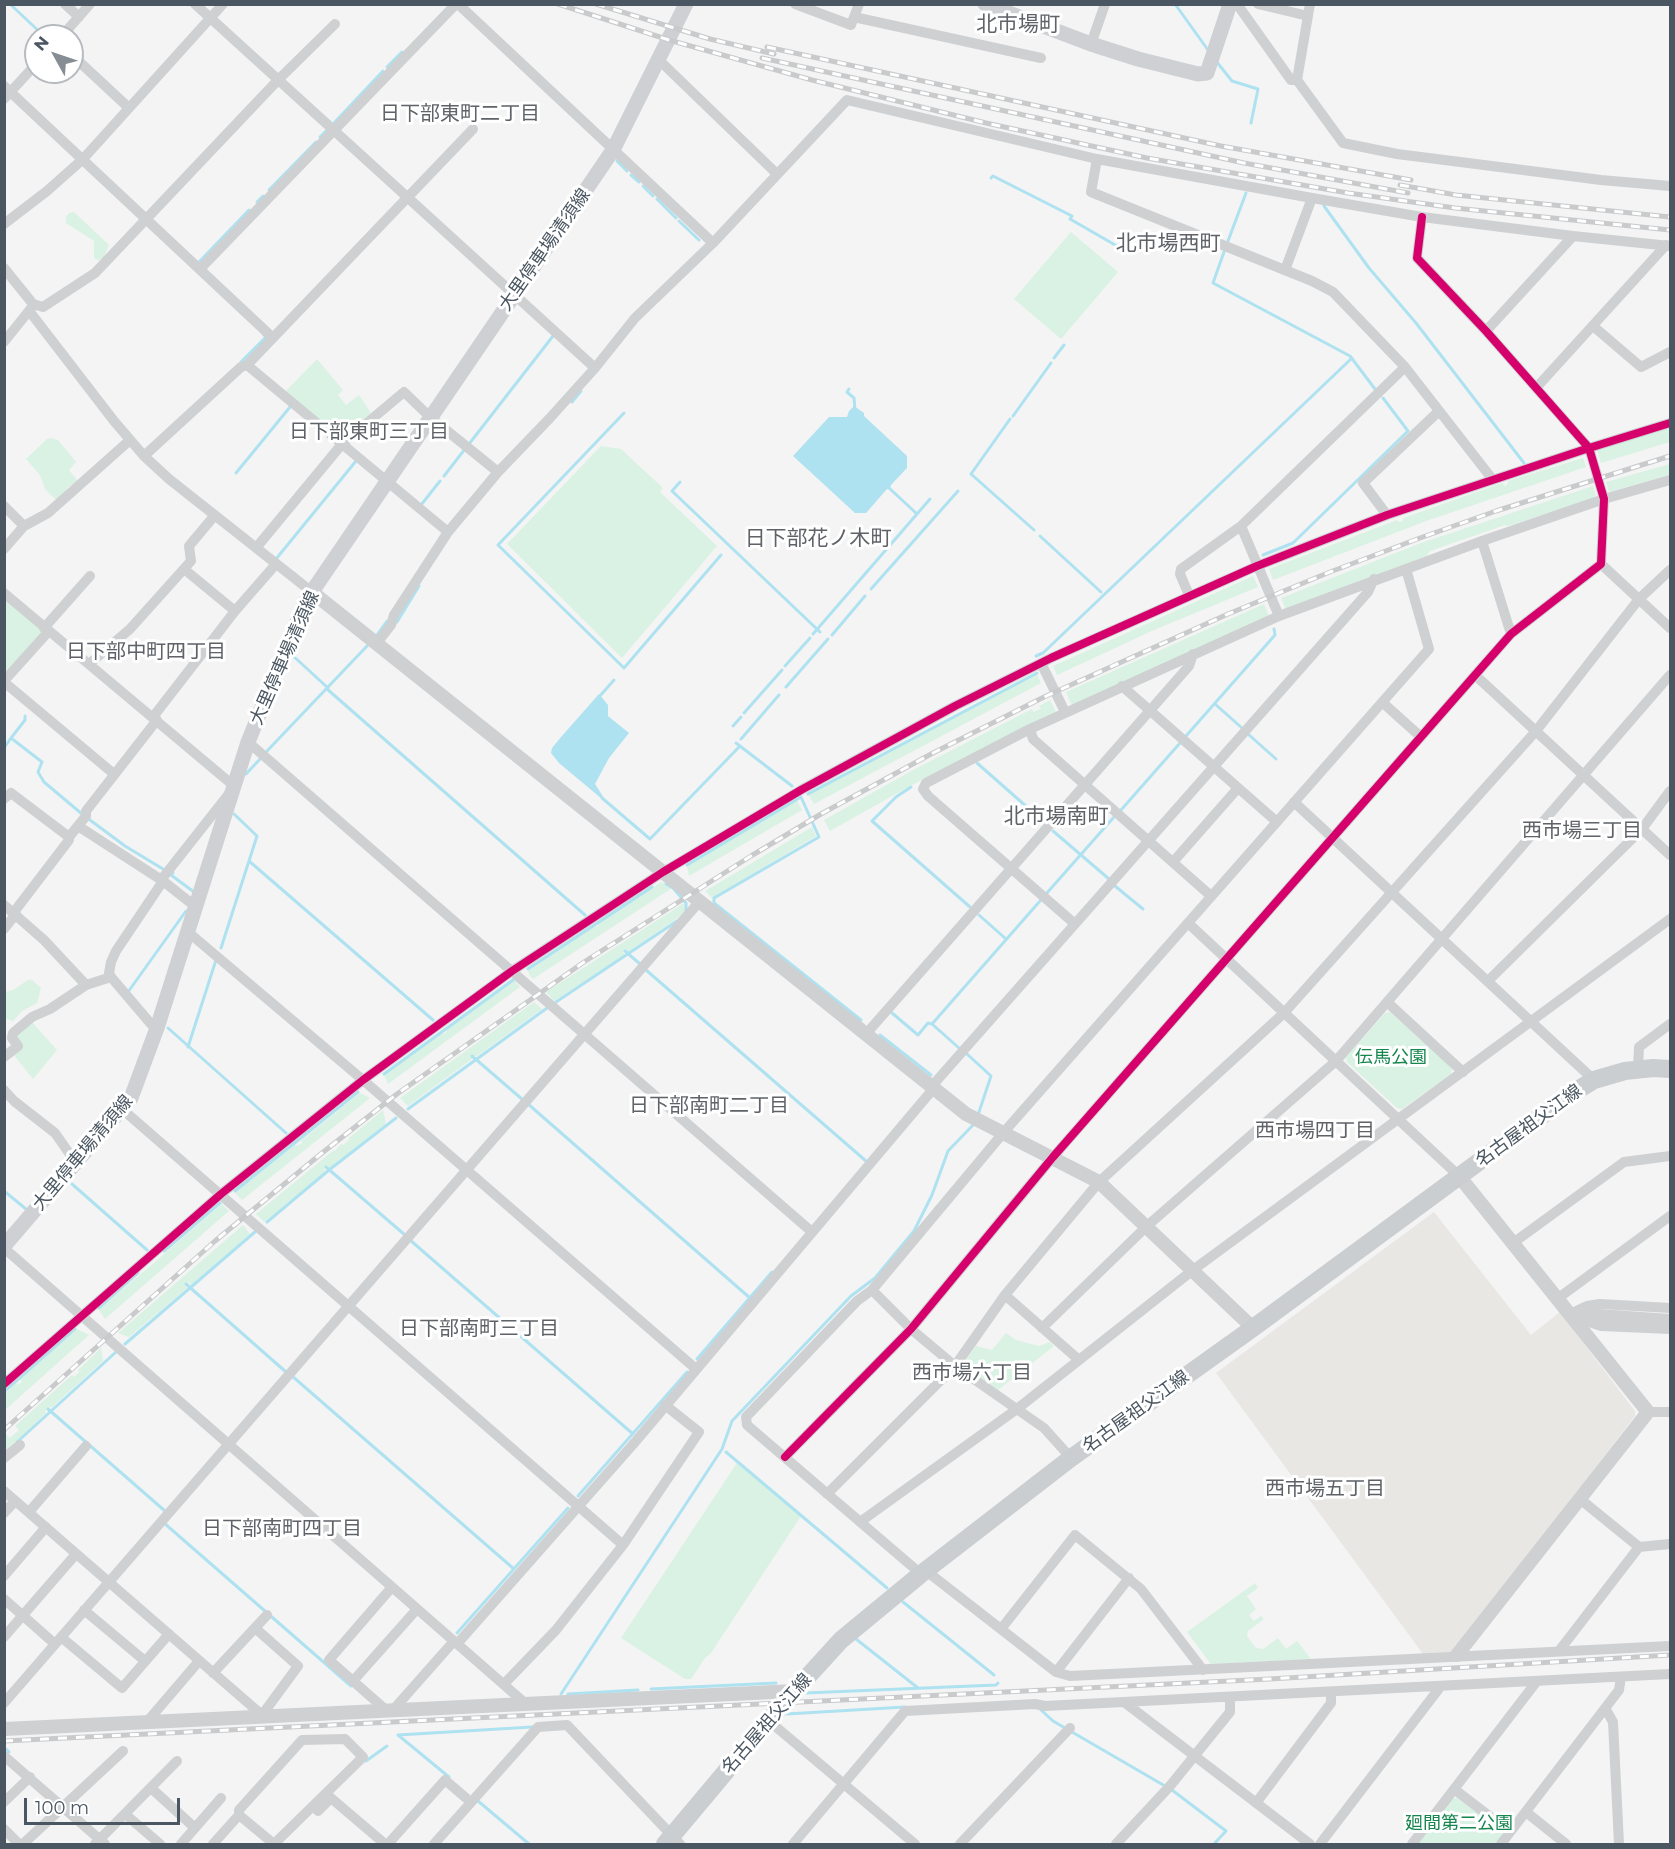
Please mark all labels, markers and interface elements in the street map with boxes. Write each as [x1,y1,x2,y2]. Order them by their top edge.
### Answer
district label: 北市場町 [976,12,1060,38]
north arrow [24,24,84,84]
text: N [30,32,53,54]
district label: 日下部東町二丁目 [380,102,540,126]
street label: 大里停車場清須線 [495,185,595,315]
district label: 北市場西町 [1116,231,1220,257]
district label: 日下部東町三丁目 [289,420,449,444]
district label: 日下部花ノ木町 [745,526,891,552]
street label: 大里停車場清須線 [246,588,324,728]
district label: 日下部中町四丁目 [66,640,226,664]
district label: 北市場南町 [1004,804,1108,830]
district label: 西市場三丁目 [1522,819,1642,843]
park label: 伝馬公園 [1355,1047,1427,1069]
street label: 名古屋祖父江線 [1472,1080,1586,1172]
street label: 大里停車場清須線 [28,1091,138,1215]
district label: 日下部南町二丁目 [629,1094,789,1118]
district label: 西市場四丁目 [1255,1119,1375,1143]
district label: 日下部南町三丁目 [399,1317,559,1341]
district label: 西市場六丁目 [912,1361,1032,1385]
street label: 名古屋祖父江線 [1079,1366,1193,1458]
district label: 西市場五丁目 [1265,1477,1385,1501]
district label: 日下部南町四丁目 [202,1517,362,1541]
street label: 名古屋祖父江線 [718,1669,816,1779]
scale bar [27,1786,183,1824]
text: 100 m [35,1797,89,1819]
park label: 廻間第二公園 [1405,1813,1513,1835]

